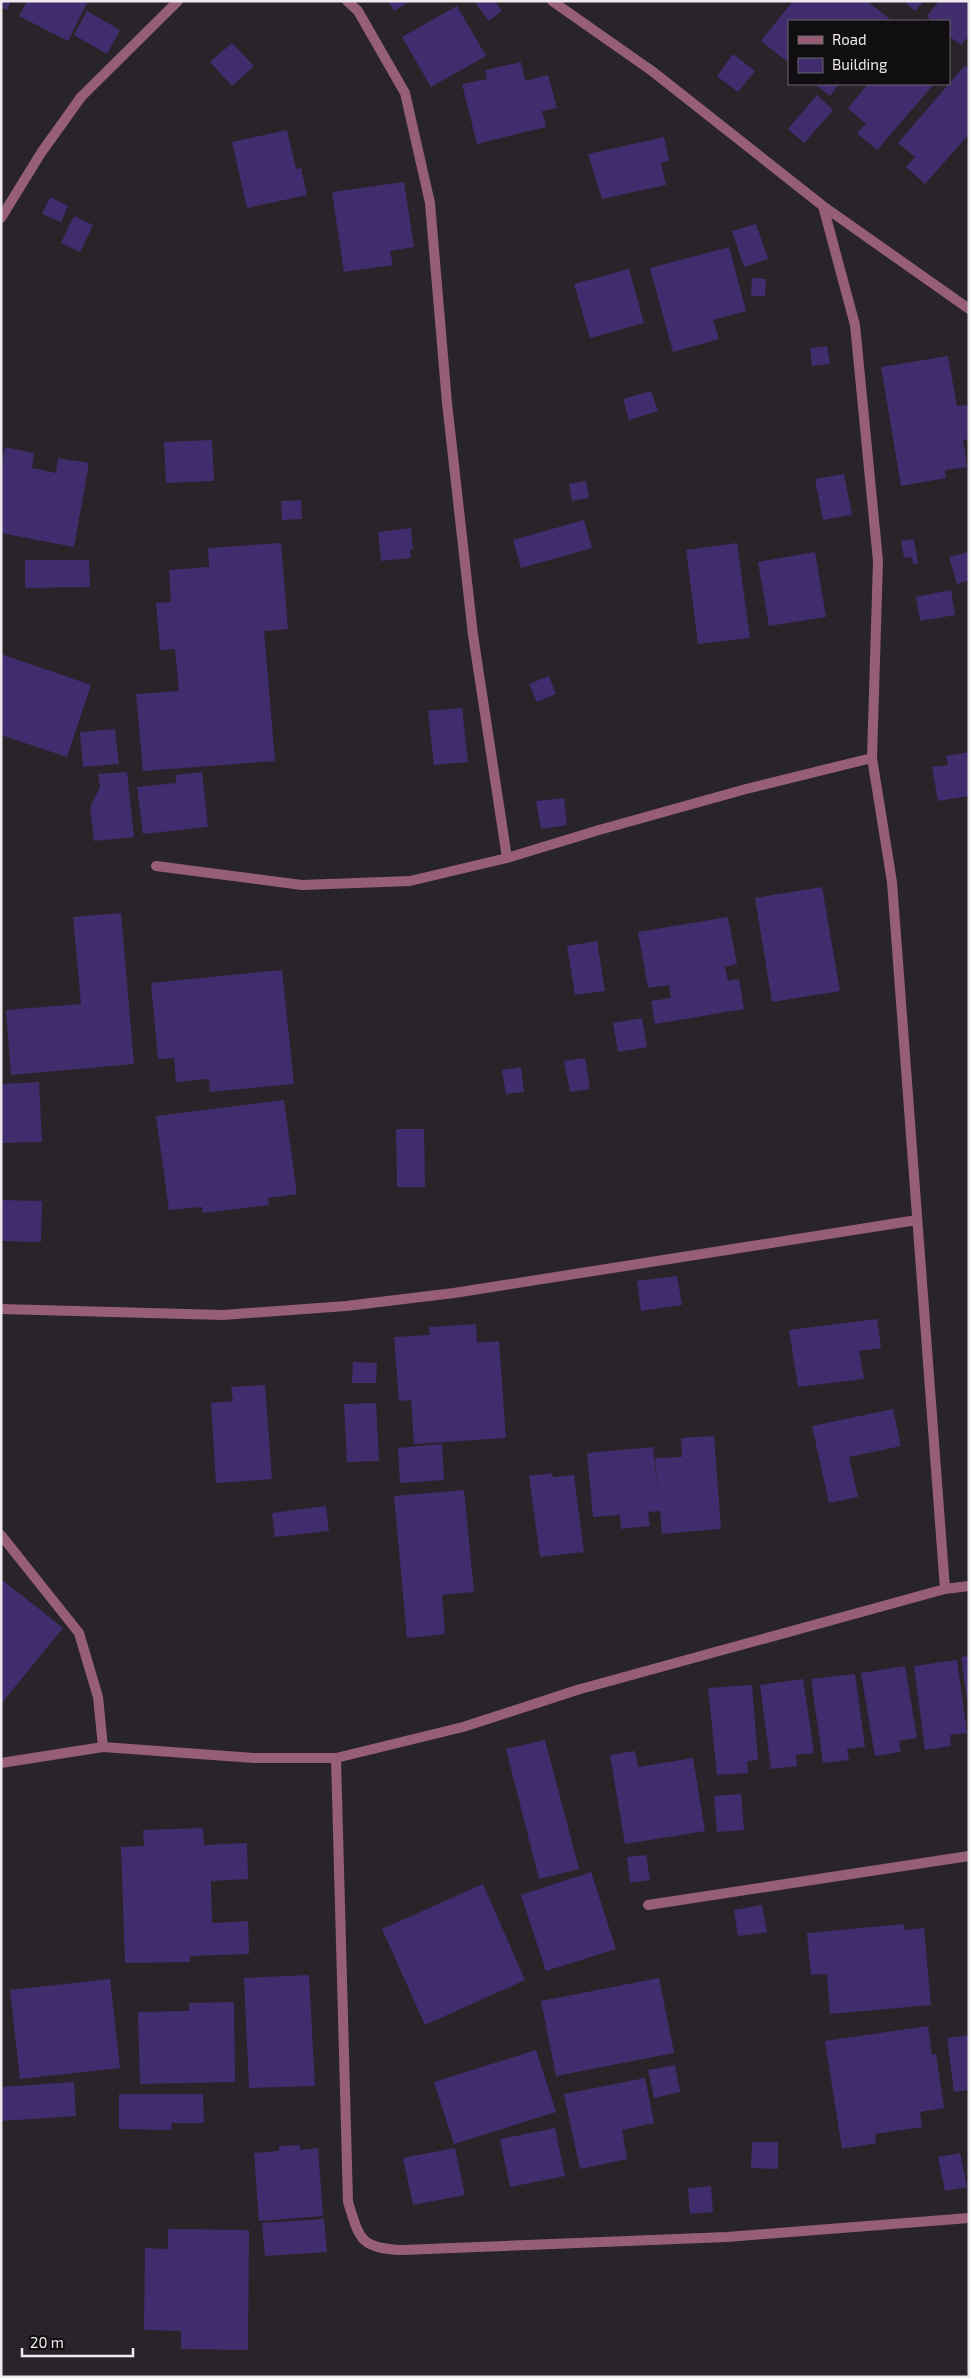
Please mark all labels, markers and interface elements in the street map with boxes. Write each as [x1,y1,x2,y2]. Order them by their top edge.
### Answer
legend [788,20,950,85]
text: Road [832,30,867,48]
text: Building [832,55,888,73]
scale bar [22,2326,134,2358]
text: 20 m [30,2333,64,2351]

